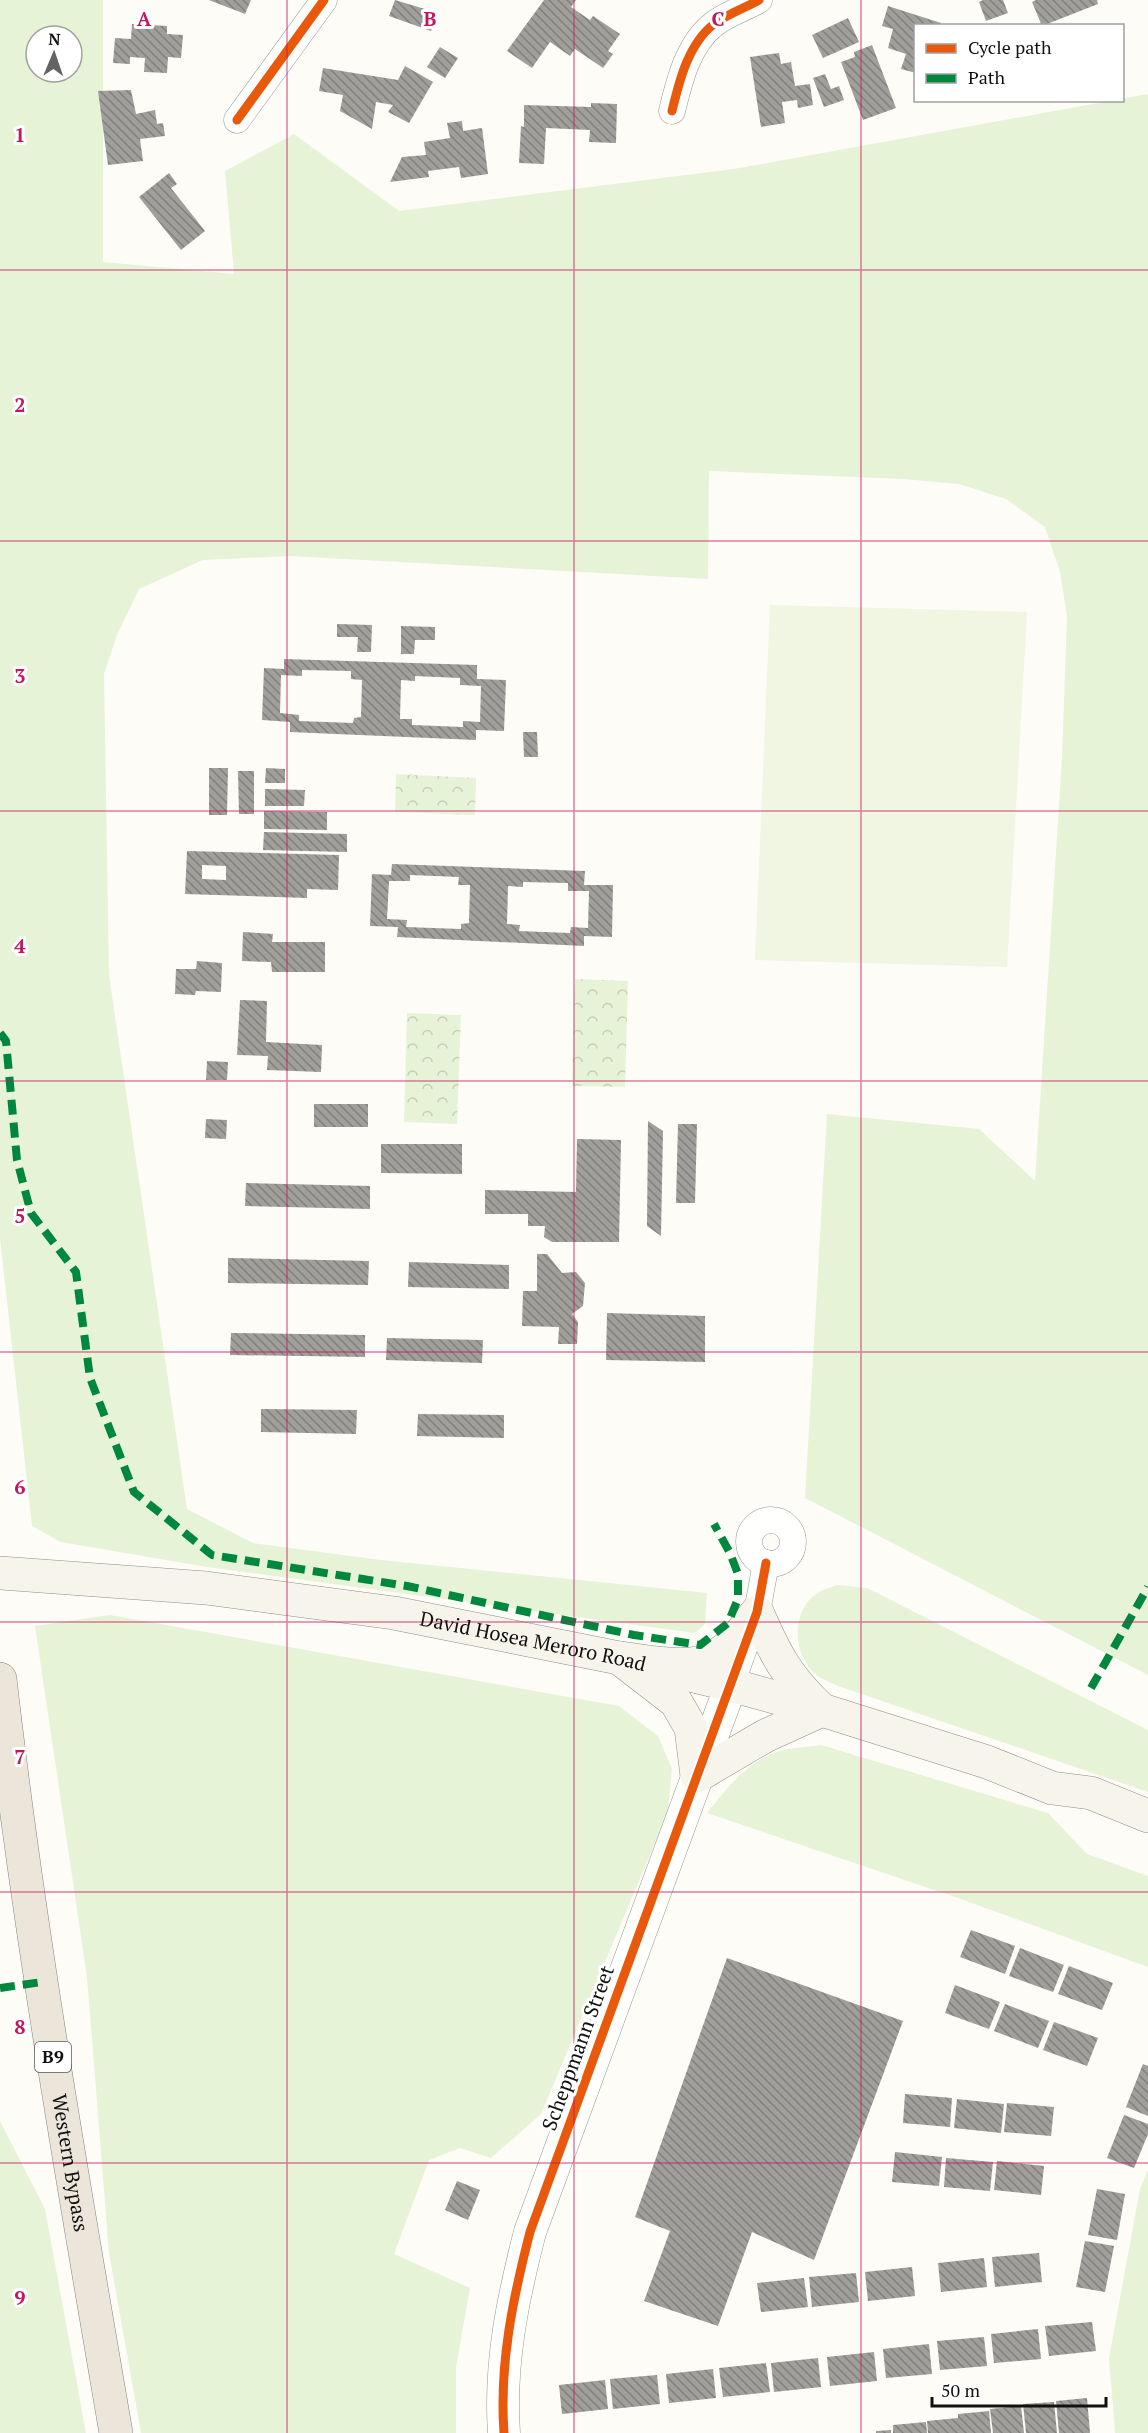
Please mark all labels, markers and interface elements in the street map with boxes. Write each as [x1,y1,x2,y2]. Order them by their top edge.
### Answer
text: A [137,5,152,32]
text: B [424,5,437,32]
text: C [711,5,725,32]
north arrow [24,24,84,84]
legend [914,24,1124,102]
text: N [48,28,61,50]
text: Cycle path [968,35,1052,59]
text: Path [968,65,1005,89]
text: 1 [14,121,26,148]
text: 2 [14,391,26,418]
text: 3 [14,662,26,689]
text: 4 [14,932,26,959]
text: 5 [14,1202,26,1229]
text: 6 [14,1473,26,1500]
street label: David Hosea Meroro Road [418,1605,649,1677]
text: 7 [14,1743,26,1770]
street label: Scheppmann Street [535,1961,620,2134]
text: 8 [14,2013,26,2040]
road number: B9 [35,2042,71,2072]
street label: Western Bypass [46,2092,95,2234]
text: 9 [14,2284,26,2311]
scale bar [932,2370,1106,2408]
text: 50 m [941,2378,981,2402]

